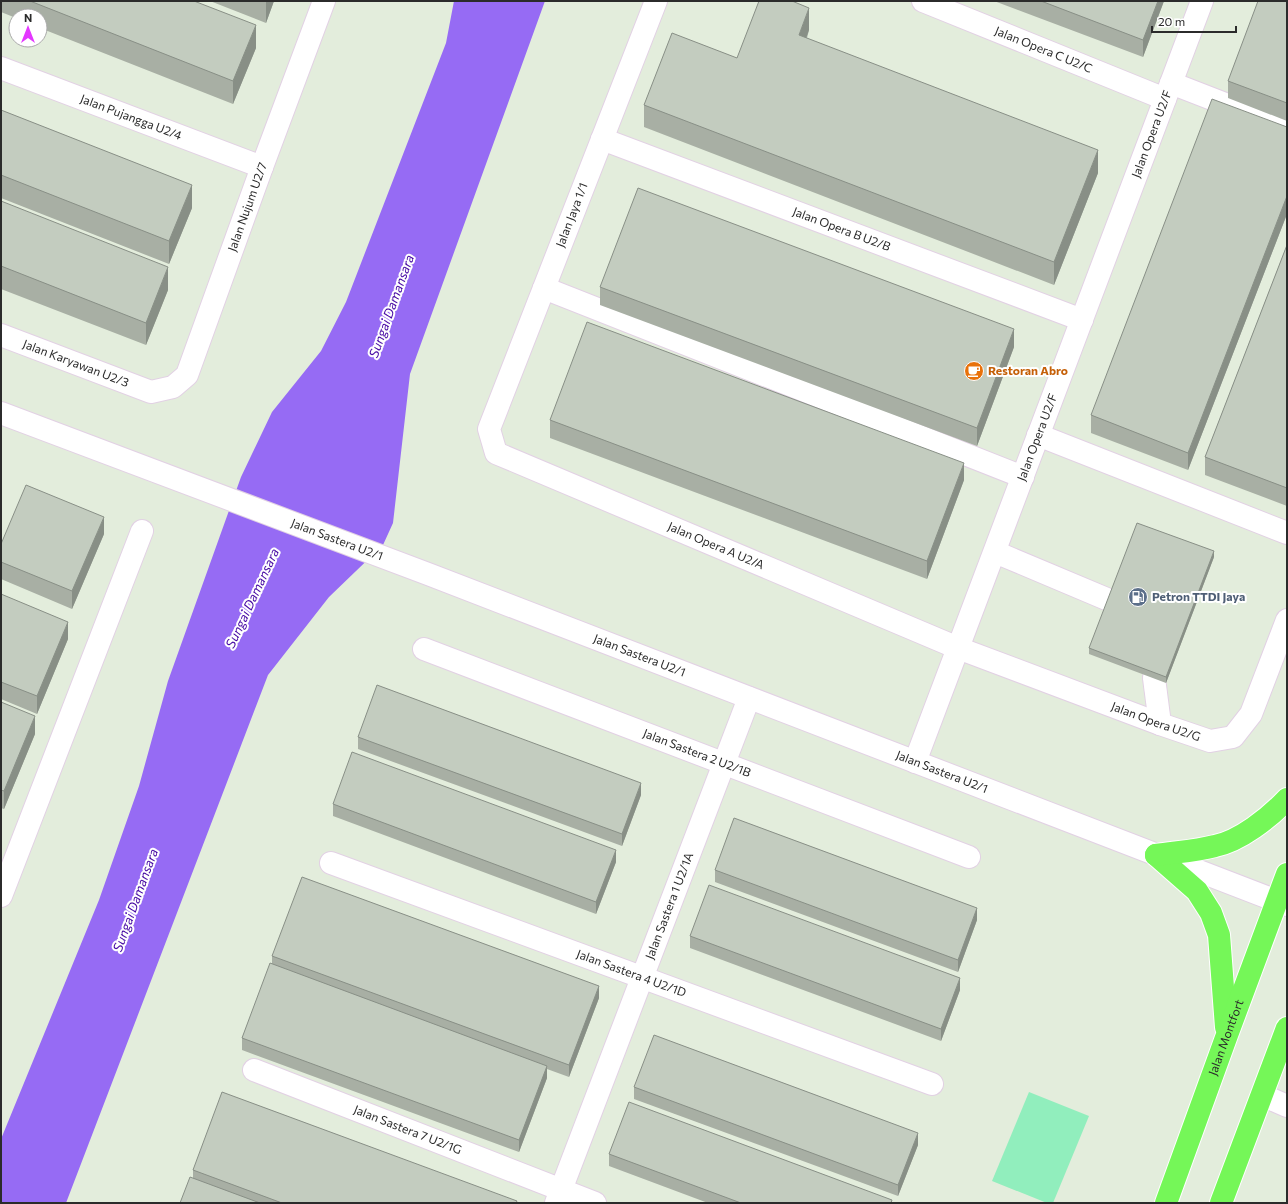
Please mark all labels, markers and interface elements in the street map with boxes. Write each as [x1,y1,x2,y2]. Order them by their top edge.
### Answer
north arrow [8,8,48,48]
scale bar [1152,8,1236,34]
text: N [24,11,32,24]
text: 20 m [1158,14,1185,28]
street label: Jalan Opera C U2/C [993,23,1095,75]
street label: Jalan Opera U2/F [1128,88,1174,180]
street label: Jalan Pujangga U2/4 [78,91,184,142]
street label: Jalan Nujum U2/7 [224,160,269,254]
street label: Jalan Jaya 1/1 [552,180,591,249]
street label: Jalan Opera B U2/B [791,204,893,253]
water label: Sungai Damansara [365,252,417,360]
street label: Jalan Karyawan U2/3 [21,336,131,389]
cafe icon: Restoran Abro [963,360,985,382]
place label: Restoran Abro [988,363,1068,377]
street label: Jalan Opera U2/F [1014,391,1059,483]
street label: Jalan Sastera U2/1 [289,515,385,562]
street label: Jalan Opera A U2/A [666,518,766,571]
water label: Sungai Damansara [222,545,282,651]
fuel station icon: Petron TTDI Jaya [1127,586,1149,608]
place label: Petron TTDI Jaya [1152,589,1245,604]
street label: Jalan Sastera U2/1 [591,631,688,679]
street label: Jalan Opera U2/G [1109,698,1203,743]
street label: Jalan Sastera 2 U2/1B [641,725,753,779]
street label: Jalan Sastera U2/1 [894,747,990,795]
water label: Sungai Damansara [109,846,161,954]
street label: Jalan Sastera 1 U2/1A [642,850,695,961]
street label: Jalan Sastera 4 U2/1D [575,946,689,999]
street label: Jalan Montfort [1205,997,1246,1078]
street label: Jalan Sastera 7 U2/1G [352,1102,464,1156]

